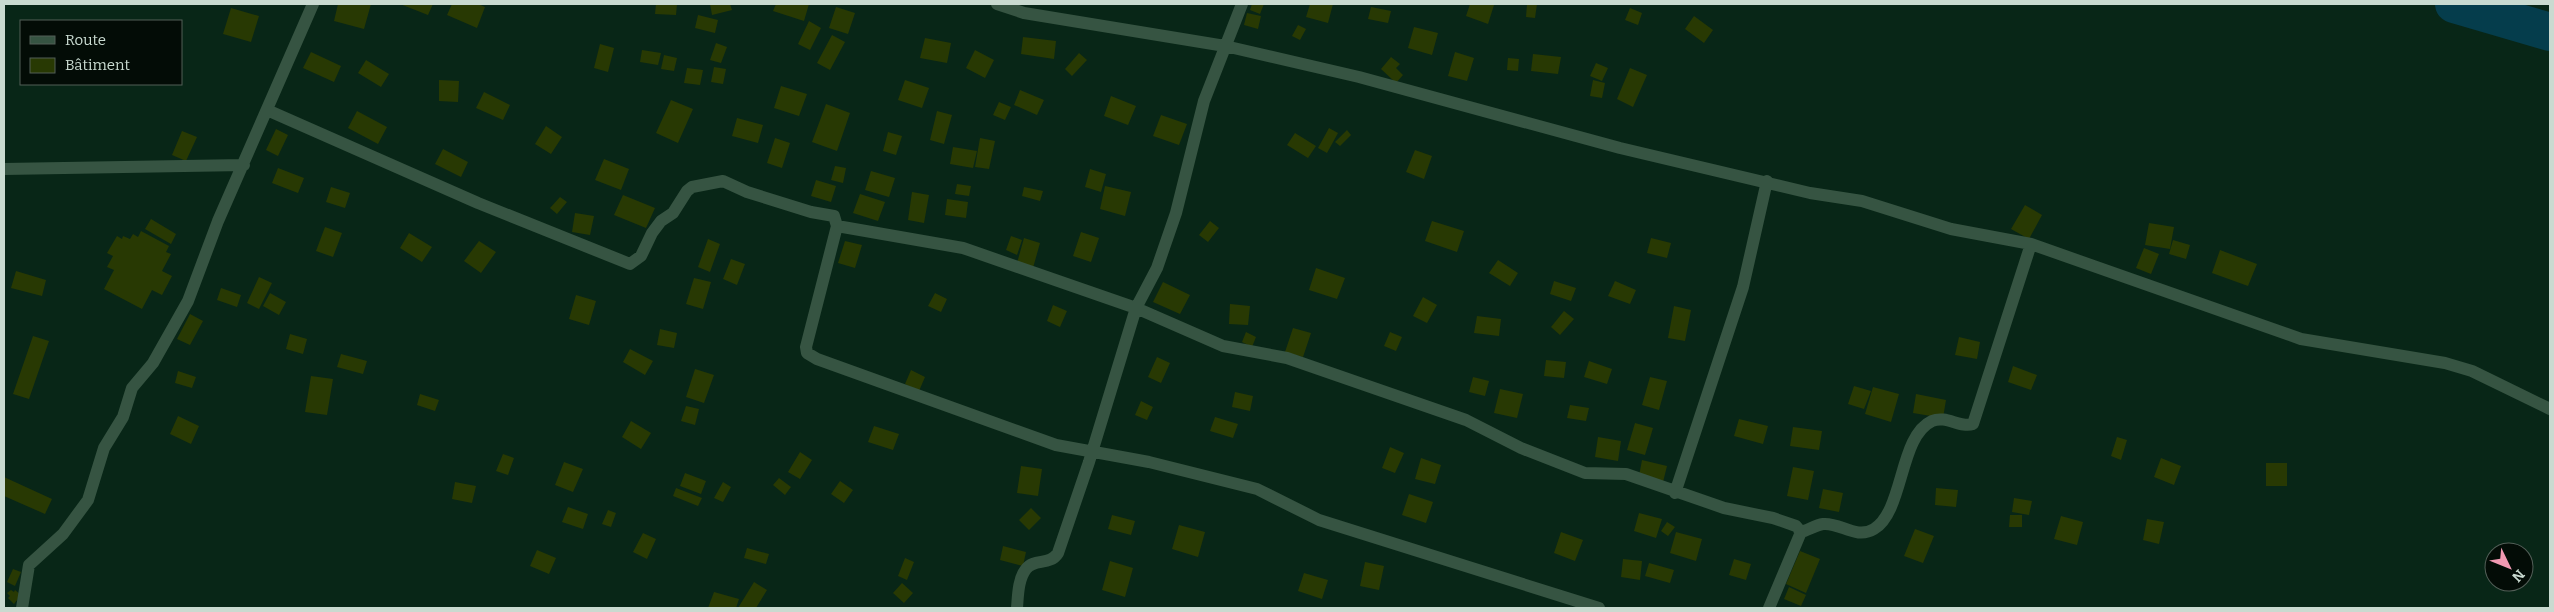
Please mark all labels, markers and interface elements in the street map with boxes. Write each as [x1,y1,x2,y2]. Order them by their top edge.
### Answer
legend [20,20,182,85]
text: Route [65,31,106,49]
text: Bâtiment [65,56,130,74]
north arrow [2484,542,2534,592]
text: N [2508,566,2528,585]

